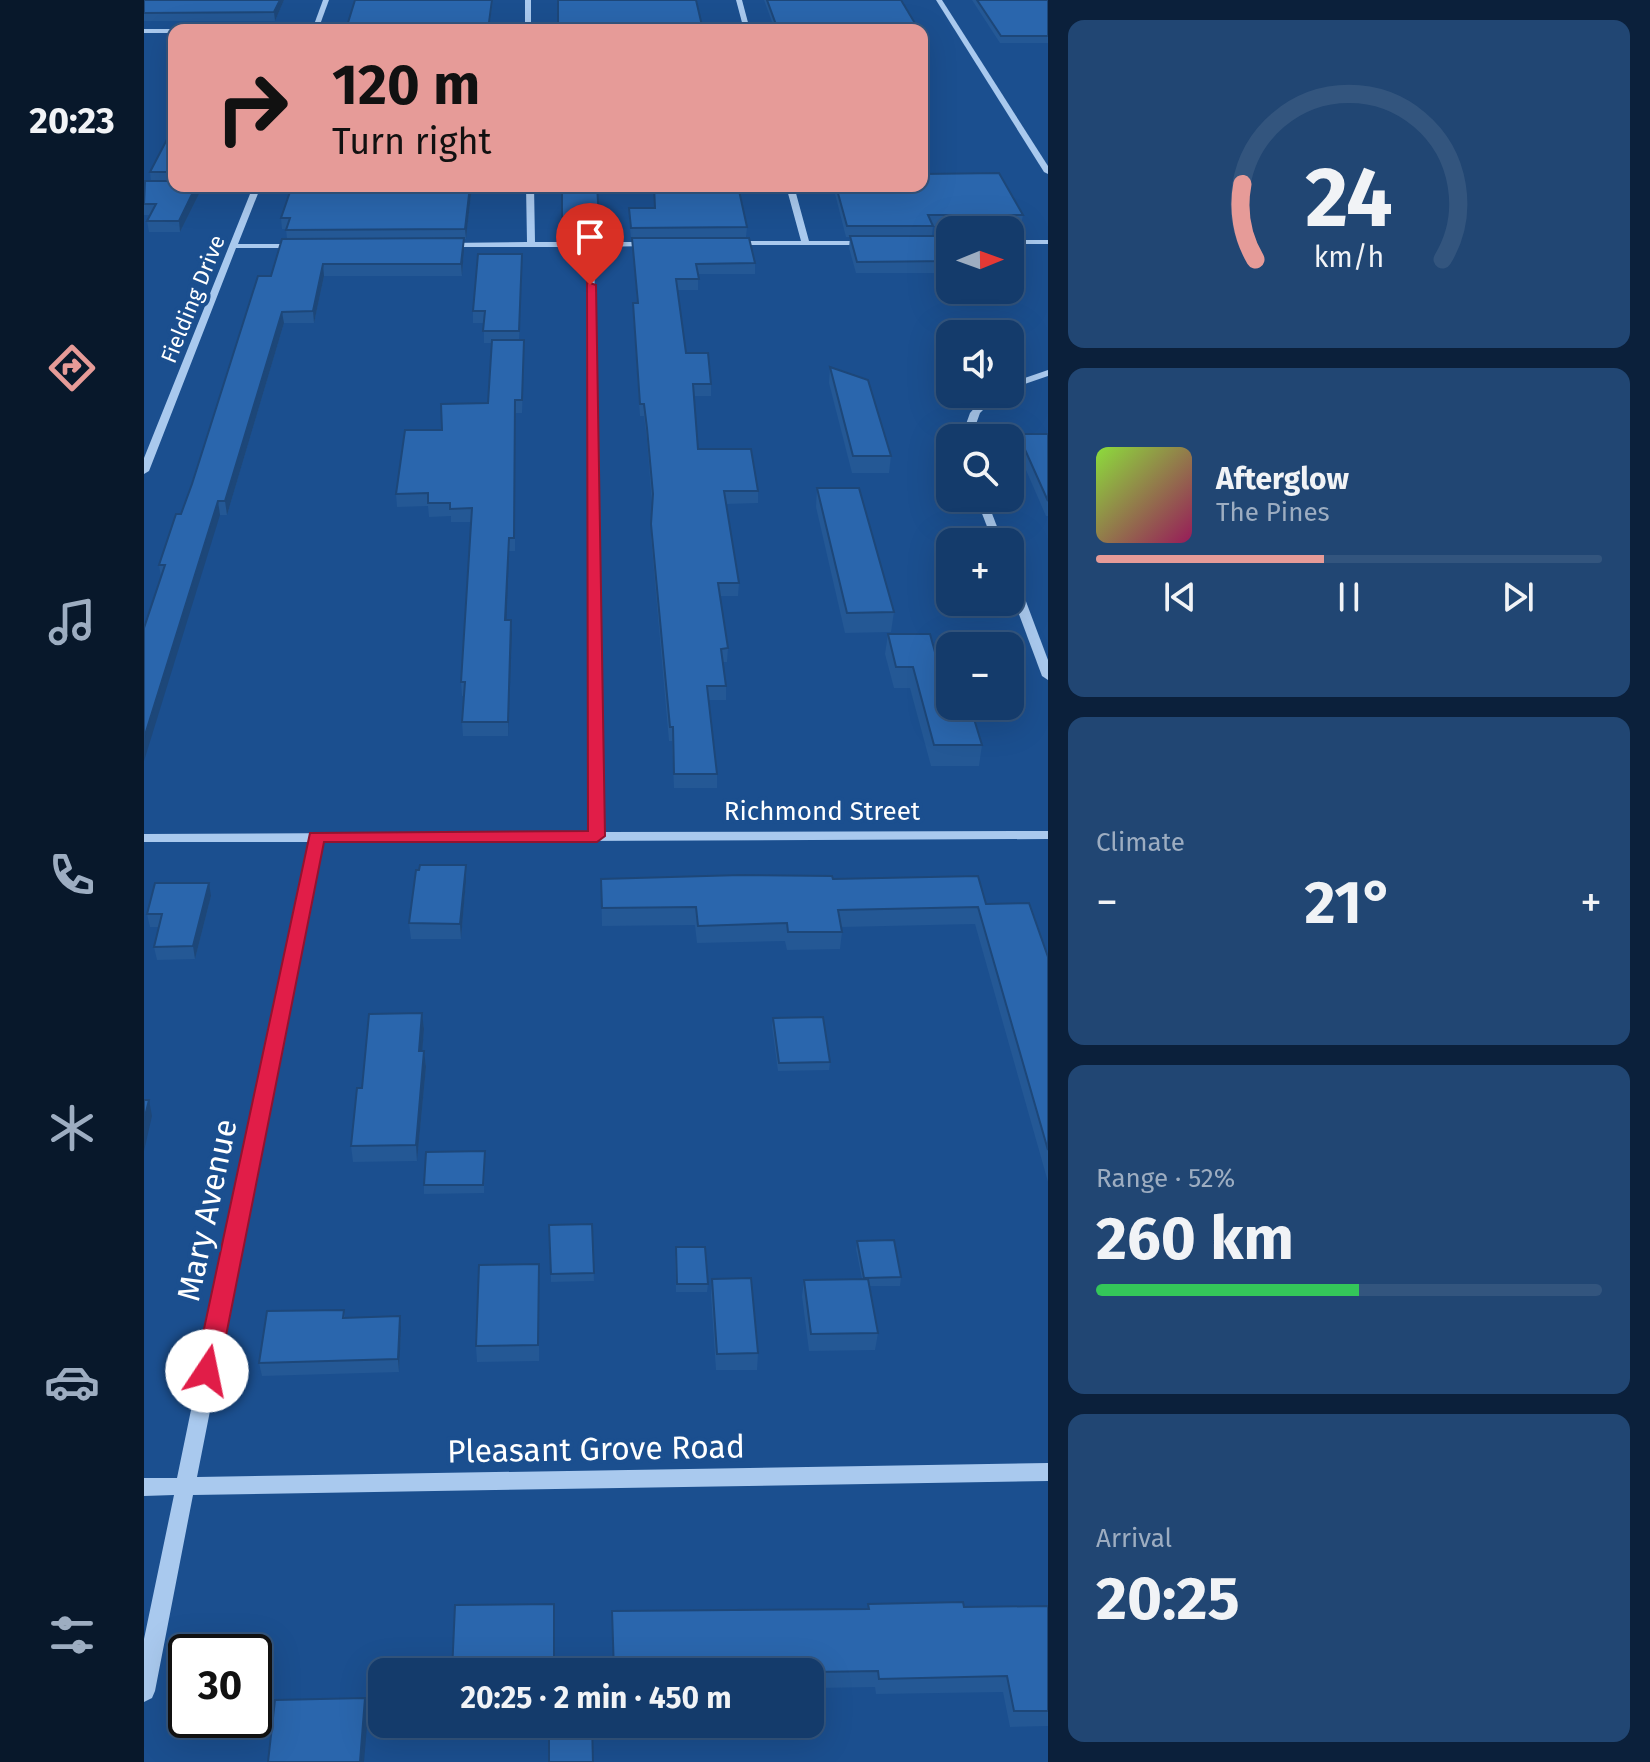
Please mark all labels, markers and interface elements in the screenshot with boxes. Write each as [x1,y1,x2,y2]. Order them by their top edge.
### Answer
text: 120 m [332,52,480,119]
icon: right [200,56,304,160]
text: 20:23 [29,99,115,143]
text: Turn right [332,120,492,164]
text: 24 [1305,148,1393,248]
pin [556,203,624,285]
icon: arrive [568,215,612,259]
north arrow [936,216,1024,304]
map controls [936,216,1024,720]
street label: Fielding Drive [155,231,231,367]
text: km/h [1314,240,1384,275]
button: sound [936,320,1024,408]
icon: directions [44,340,100,396]
button: search [936,424,1024,512]
text: Afterglow [1216,461,1349,497]
text: The Pines [1216,497,1330,528]
button: + [936,528,1024,616]
icon: previous [1158,575,1202,619]
icon: pause [1327,575,1371,619]
icon: next [1496,575,1540,619]
icon: music [44,594,100,650]
button: − [936,632,1024,720]
street label: Richmond Street [724,796,921,827]
text: Climate [1096,827,1185,858]
icon: phone [44,847,100,903]
text: 21° [1305,867,1393,939]
text: − [1096,876,1118,929]
text: + [1580,876,1602,929]
icon: climate [44,1100,100,1156]
street label: Mary Avenue [169,1116,245,1304]
text: Range · 52% [1096,1163,1235,1194]
text: 260 km [1096,1203,1294,1275]
position arrow [165,1329,249,1413]
icon: car [44,1354,100,1410]
street label: Pleasant Grove Road [447,1427,745,1471]
text: Arrival [1096,1523,1172,1554]
text: 20:25 [1096,1563,1240,1635]
icon: filters [44,1607,100,1663]
speed limit sign: 30 [168,1634,272,1738]
text: 20:25 · 2 min · 450 m [460,1680,732,1716]

